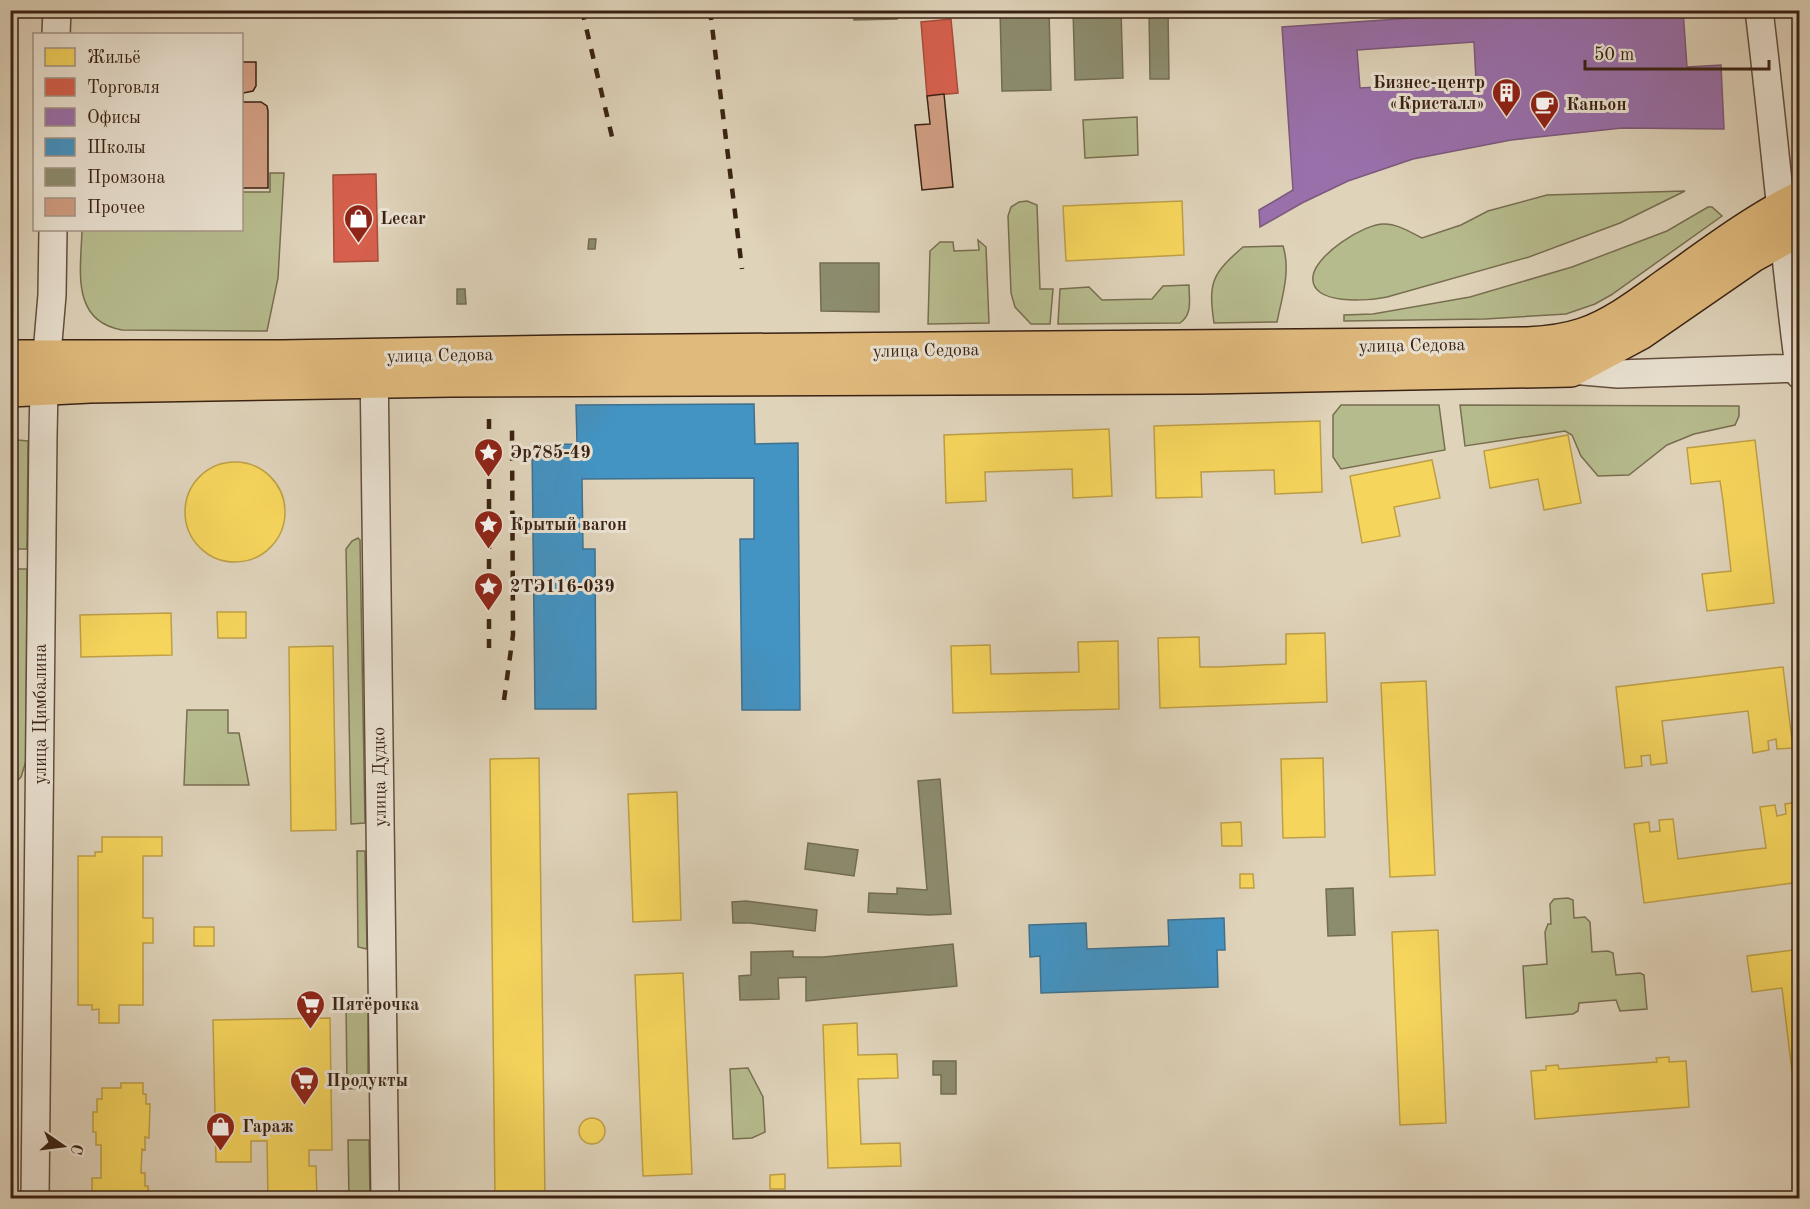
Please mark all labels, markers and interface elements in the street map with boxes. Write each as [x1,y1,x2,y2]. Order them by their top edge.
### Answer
legend [33,33,243,231]
scale bar [1585,33,1770,71]
text: 50 m [1594,46,1634,64]
text: Жильё [87,49,141,67]
place label: Бизнес-центр «Кристалл» [1373,74,1485,113]
building icon: Бизнес-центр «Кристалл» [1490,76,1522,118]
text: Торговля [87,79,160,97]
cafe icon: Каньон [1529,88,1561,130]
place label: Каньон [1566,96,1627,114]
text: Офисы [87,109,141,128]
text: Школы [87,139,146,157]
text: Промзона [87,169,165,187]
text: Прочее [87,199,145,217]
shop icon: Lecar [343,202,375,244]
place label: Lecar [380,210,426,228]
street label: улица Седова [1359,336,1466,356]
street label: улица Седова [873,341,980,361]
street label: улица Седова [387,346,494,366]
place icon: Эр785-49 [473,436,505,478]
place label: Эр785-49 [510,444,591,462]
place icon: Крытый вагон [473,508,505,550]
place label: Крытый вагон [510,516,627,534]
place icon: 2ТЭ116-039 [473,570,505,612]
place label: 2ТЭ116-039 [510,578,615,596]
street label: улица Цимбалина [32,643,50,784]
street label: улица Дудко [370,727,390,827]
supermarket icon: Пятёрочка [294,988,326,1030]
place label: Пятёрочка [331,996,419,1014]
supermarket icon: Продукты [289,1064,321,1106]
place label: Продукты [326,1072,408,1090]
shop icon: Гараж [205,1110,237,1152]
north arrow [33,1116,93,1176]
place label: Гараж [242,1118,294,1136]
text: С [67,1142,85,1156]

